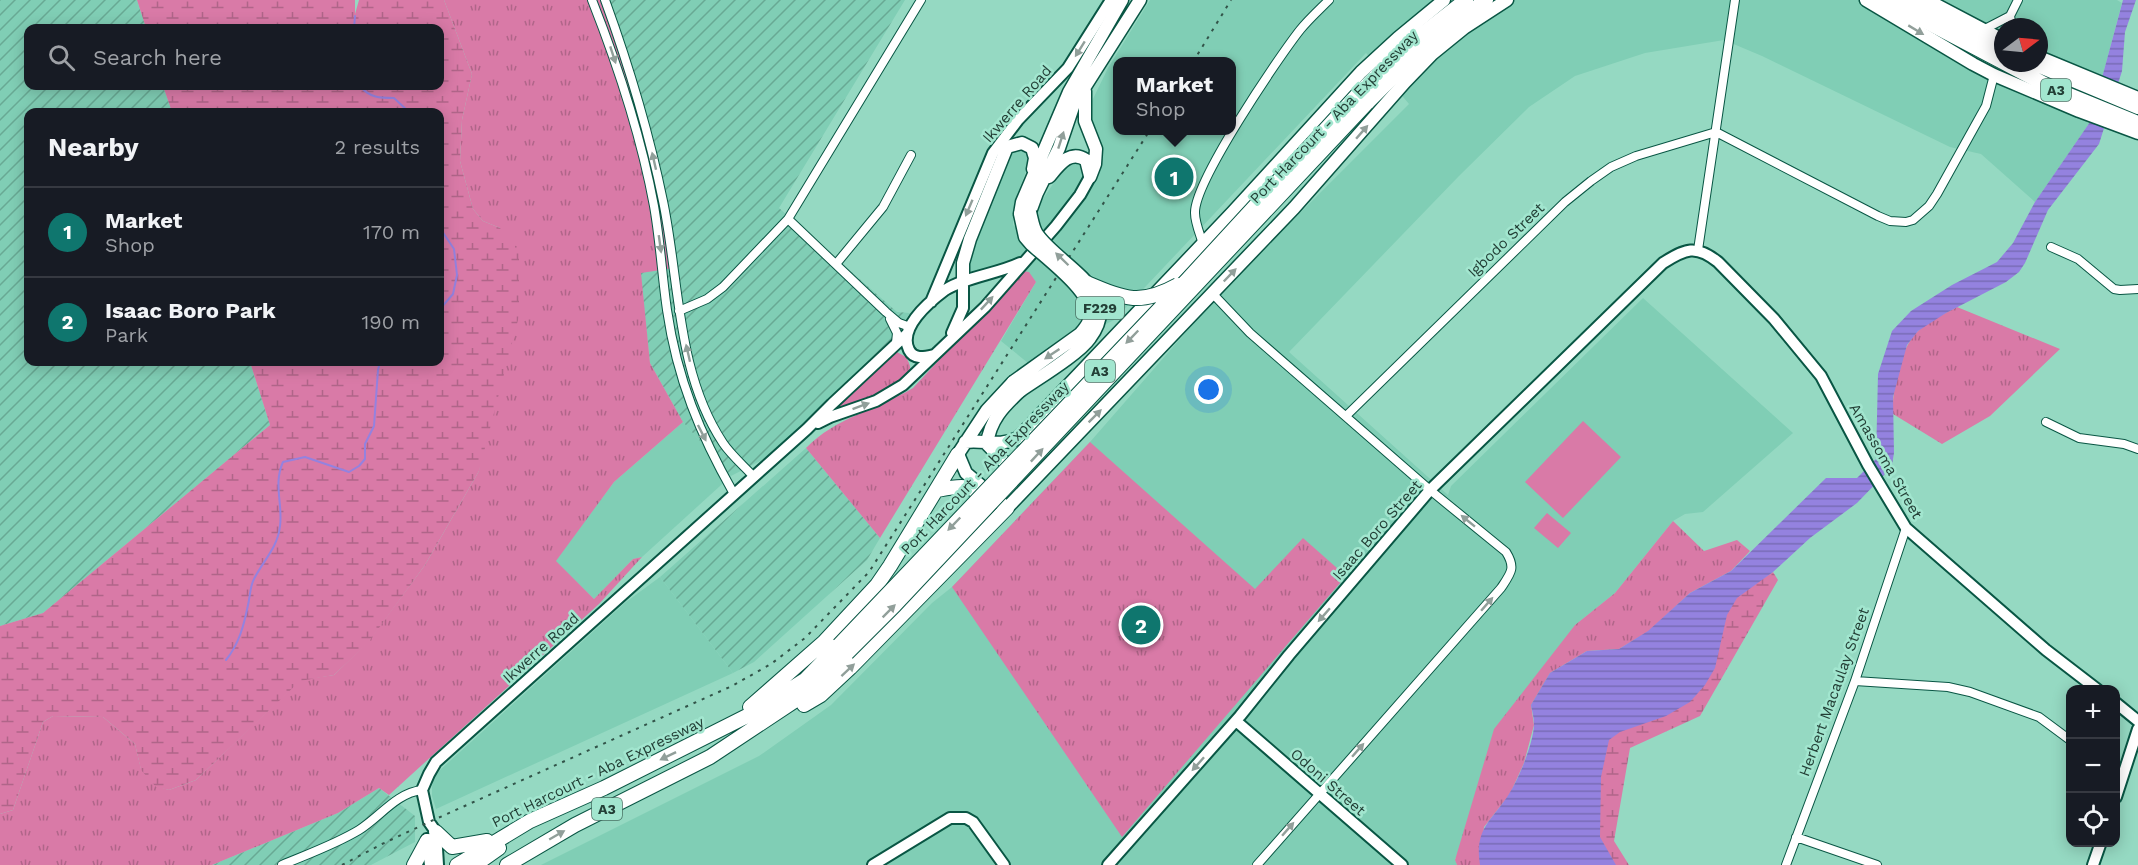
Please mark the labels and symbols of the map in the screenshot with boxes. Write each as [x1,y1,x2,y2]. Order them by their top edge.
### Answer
north arrow [1994,18,2048,72]
one-way arrow [1908,24,1924,35]
street label: Port Harcourt - Aba Expressway [1246,26,1422,207]
one-way arrow [1074,41,1085,57]
one-way arrow [608,46,618,64]
street label: Ikwerre Road [979,62,1055,146]
road number: A3 [2041,79,2071,101]
one-way arrow [1355,125,1368,140]
one-way arrow [1057,131,1066,149]
one-way arrow [648,152,658,170]
pin: 1 [1154,154,1194,200]
one-way arrow [965,199,974,216]
street label: Igbodo Street [1464,199,1548,281]
one-way arrow [655,234,664,253]
one-way arrow [1055,252,1069,266]
one-way arrow [1222,269,1236,283]
one-way arrow [980,297,994,311]
road number: F229 [1076,297,1124,319]
one-way arrow [1126,330,1140,344]
one-way arrow [682,344,692,362]
one-way arrow [1044,349,1060,360]
road number: A3 [1085,360,1115,382]
your location [1194,375,1223,404]
street label: Port Harcourt - Aba Expressway [897,377,1073,558]
street label: Amassoma Street [1846,400,1927,522]
one-way arrow [852,401,870,411]
one-way arrow [1087,410,1101,424]
one-way arrow [697,425,707,442]
one-way arrow [1030,447,1044,462]
street label: Isaac Boro Street [1329,476,1426,584]
one-way arrow [1460,515,1476,528]
one-way arrow [947,516,961,531]
one-way arrow [1480,597,1493,612]
pin: 2 [1122,602,1160,648]
street label: Herbert Macaulay Street [1795,604,1873,779]
one-way arrow [881,605,895,619]
one-way arrow [1317,607,1330,623]
street label: Ikwerre Road [499,609,583,687]
one-way arrow [841,664,855,678]
street label: Port Harcourt - Aba Expressway [489,713,707,831]
one-way arrow [1351,743,1364,758]
street label: Odoni Street [1287,745,1370,820]
one-way arrow [659,752,676,761]
one-way arrow [1192,756,1205,771]
road number: A3 [592,798,622,820]
one-way arrow [1281,822,1294,837]
one-way arrow [549,830,565,841]

